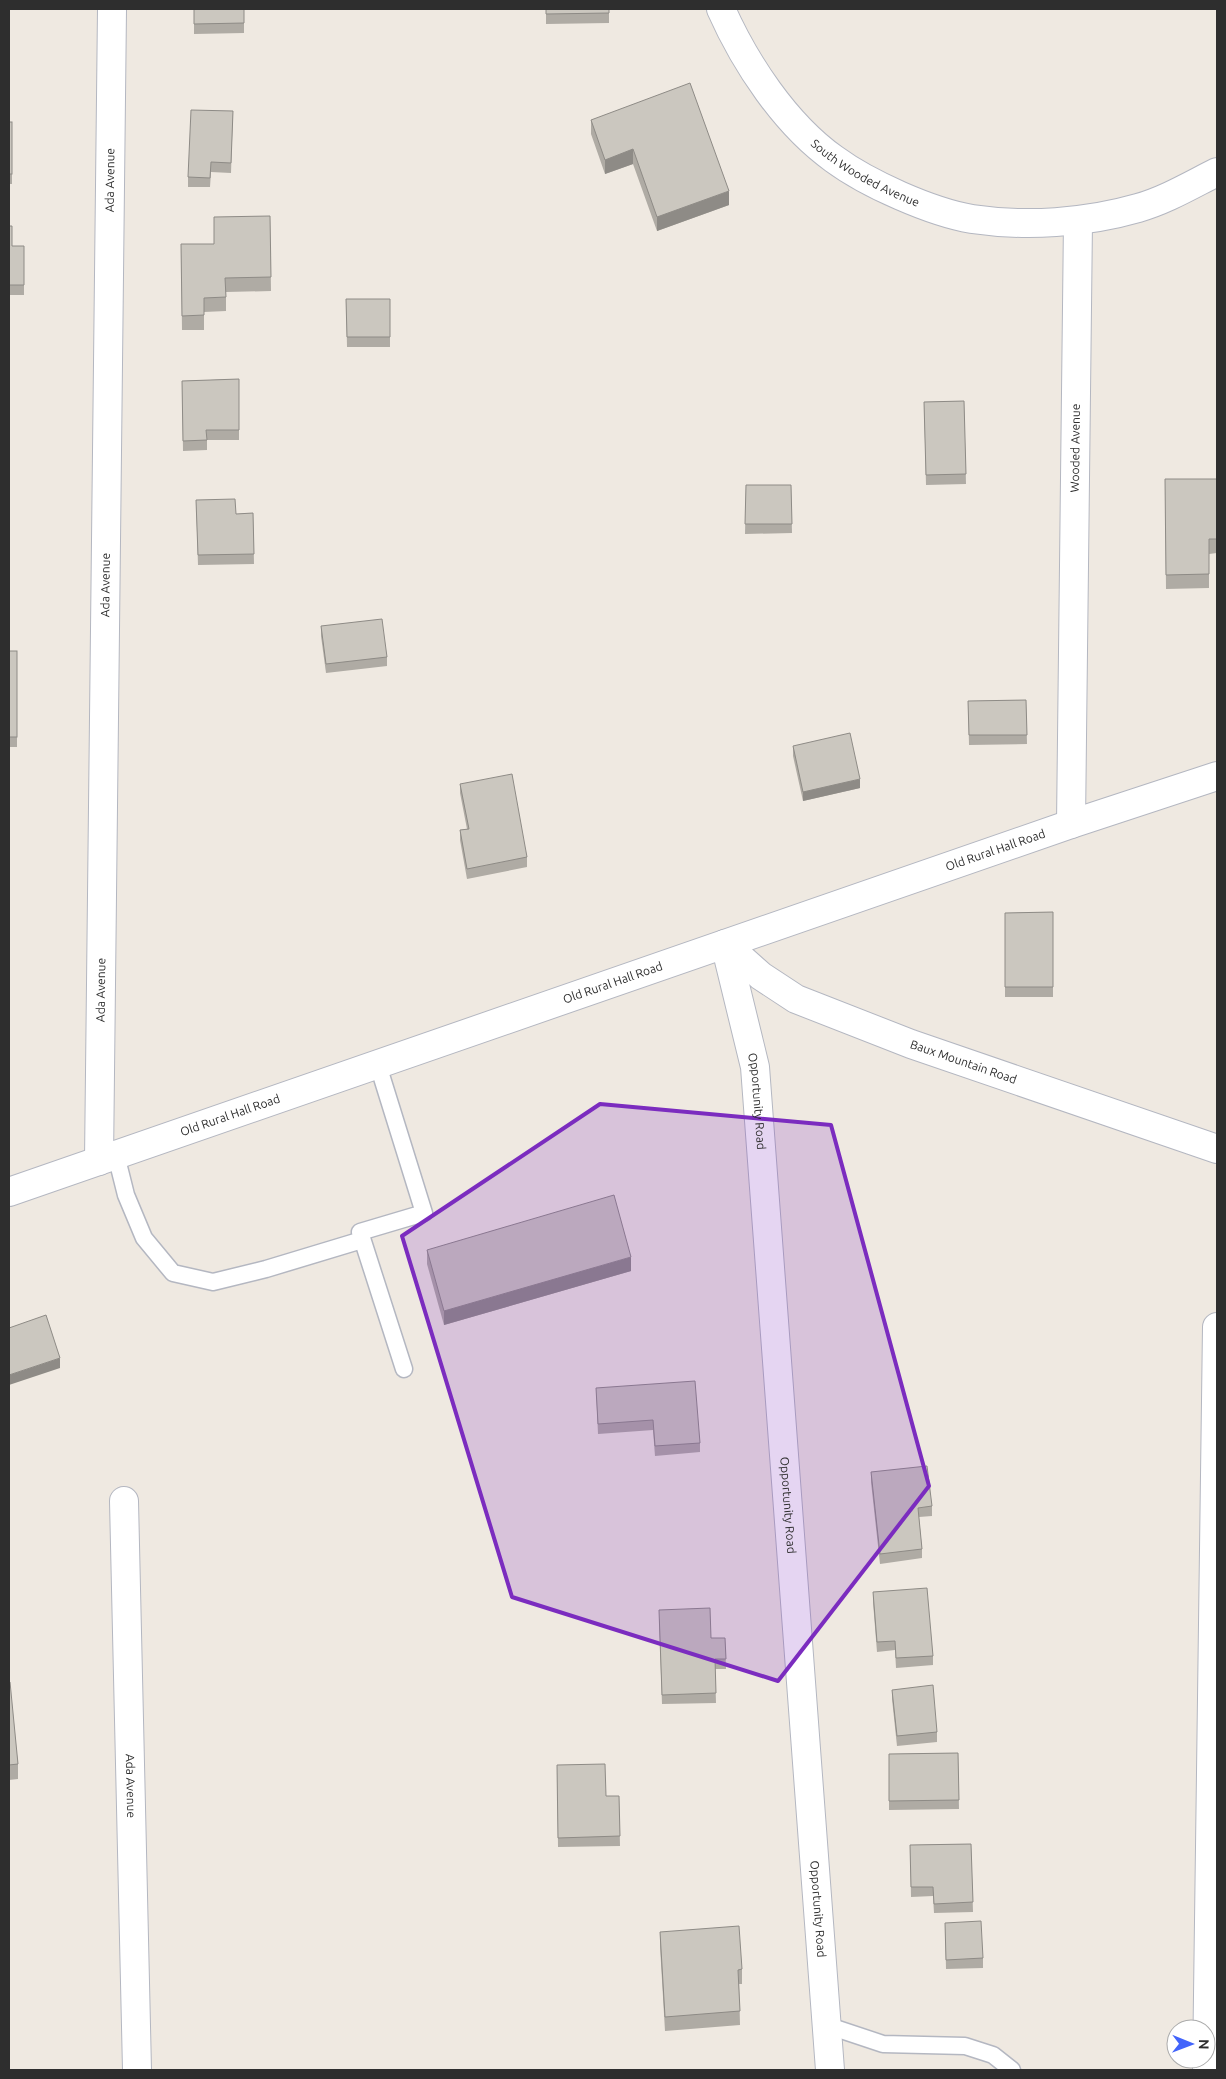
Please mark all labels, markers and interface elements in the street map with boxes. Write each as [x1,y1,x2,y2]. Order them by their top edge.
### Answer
street label: South Wooded Avenue [809,136,921,209]
street label: Ada Avenue [103,148,116,212]
street label: Wooded Avenue [1068,404,1082,493]
street label: Ada Avenue [98,553,112,617]
street label: Old Rural Hall Road [944,826,1047,873]
street label: Ada Avenue [94,958,107,1022]
street label: Old Rural Hall Road [561,959,664,1006]
street label: Baux Mountain Road [909,1037,1019,1086]
street label: Opportunity Road [746,1051,768,1150]
street label: Old Rural Hall Road [178,1092,281,1138]
street label: Opportunity Road [778,1456,798,1554]
street label: Ada Avenue [124,1754,138,1818]
street label: Opportunity Road [808,1860,829,1958]
north arrow [1166,2019,1216,2069]
text: N [1196,2039,1212,2050]

